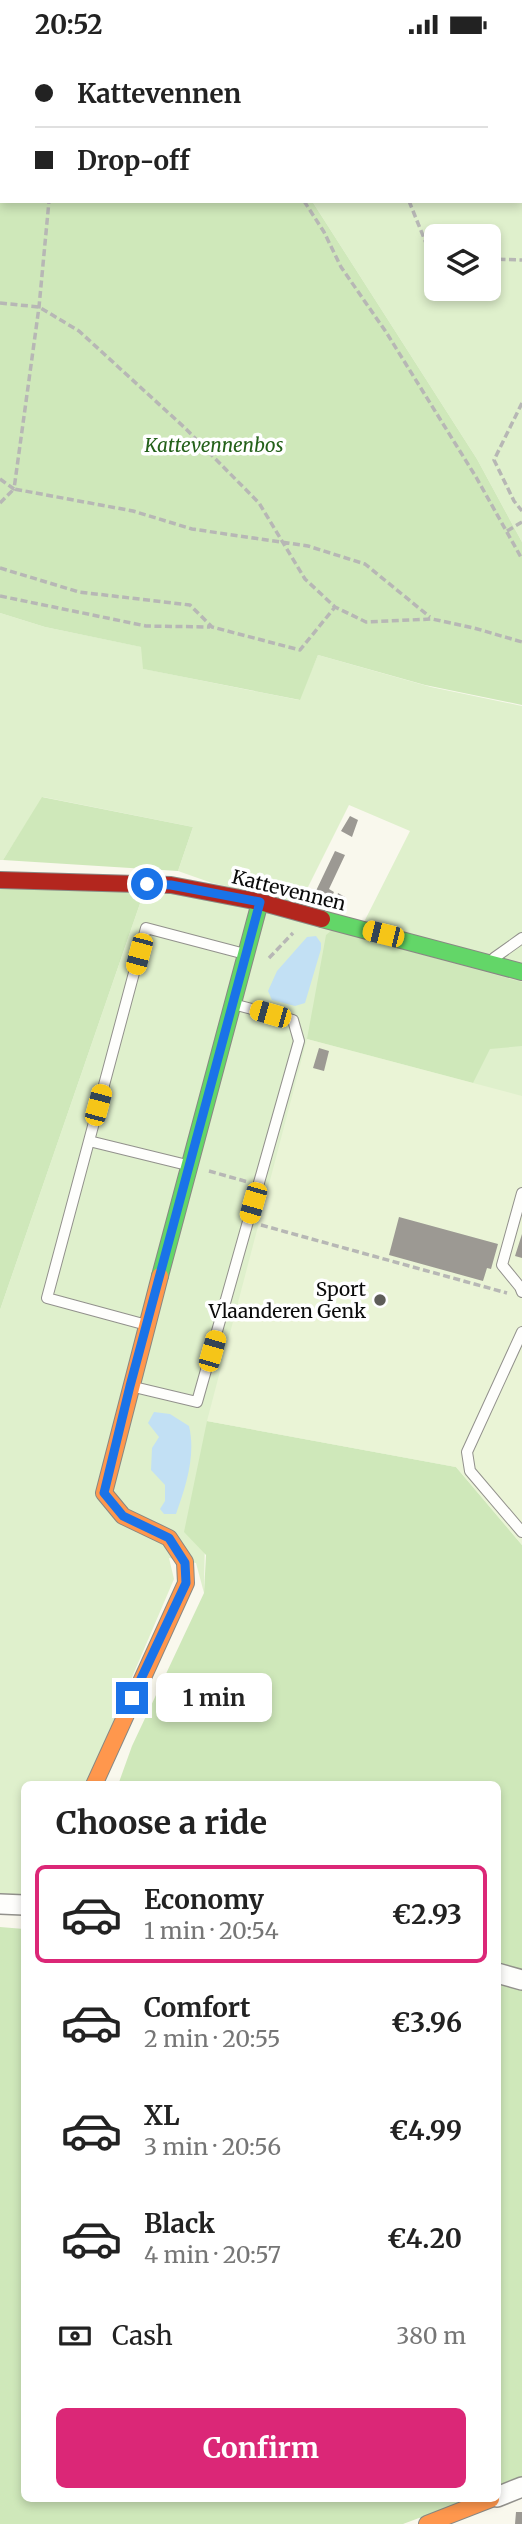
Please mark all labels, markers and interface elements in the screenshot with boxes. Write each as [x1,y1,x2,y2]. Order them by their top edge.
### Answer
text: 20:52 [35,8,103,41]
text: Kattevennen [77,77,241,110]
text: Drop-off [77,144,190,177]
map controls [424,224,501,301]
button: layers [424,224,501,301]
park label: Kattevennenbos [144,433,283,457]
street label: Kattevennen [230,864,349,916]
route start [131,868,163,900]
car [361,919,406,949]
car [124,931,155,977]
car [247,998,294,1030]
car [83,1082,114,1128]
car [238,1180,269,1226]
place label: Sport Vlaanderen Genk [208,1277,367,1323]
marker: Sport Vlaanderen Genk [372,1292,388,1308]
car [197,1328,228,1374]
callout: 1 min [156,1673,272,1723]
route end [116,1682,148,1714]
text: 1 min [183,1683,245,1712]
text: Choose a ride [56,1803,267,1843]
icon: car [60,1883,123,1946]
text: Economy [144,1883,264,1916]
text: €2.93 [392,1898,462,1931]
text: 1 min · 20:54 [144,1916,279,1945]
icon: car [60,1991,123,2054]
text: Comfort [144,1991,250,2024]
text: €3.96 [391,2006,462,2039]
text: 2 min · 20:55 [144,2024,280,2053]
icon: car [60,2099,123,2162]
text: XL [144,2099,180,2132]
text: €4.99 [389,2114,462,2147]
text: 3 min · 20:56 [144,2132,281,2161]
icon: car [60,2207,123,2270]
text: Black [144,2207,215,2240]
text: €4.20 [387,2222,462,2255]
text: 4 min · 20:57 [144,2240,281,2269]
icon: cash [56,2317,94,2355]
text: Cash [112,2319,173,2352]
text: 380 m [396,2321,466,2350]
button: Confirm [56,2408,466,2488]

